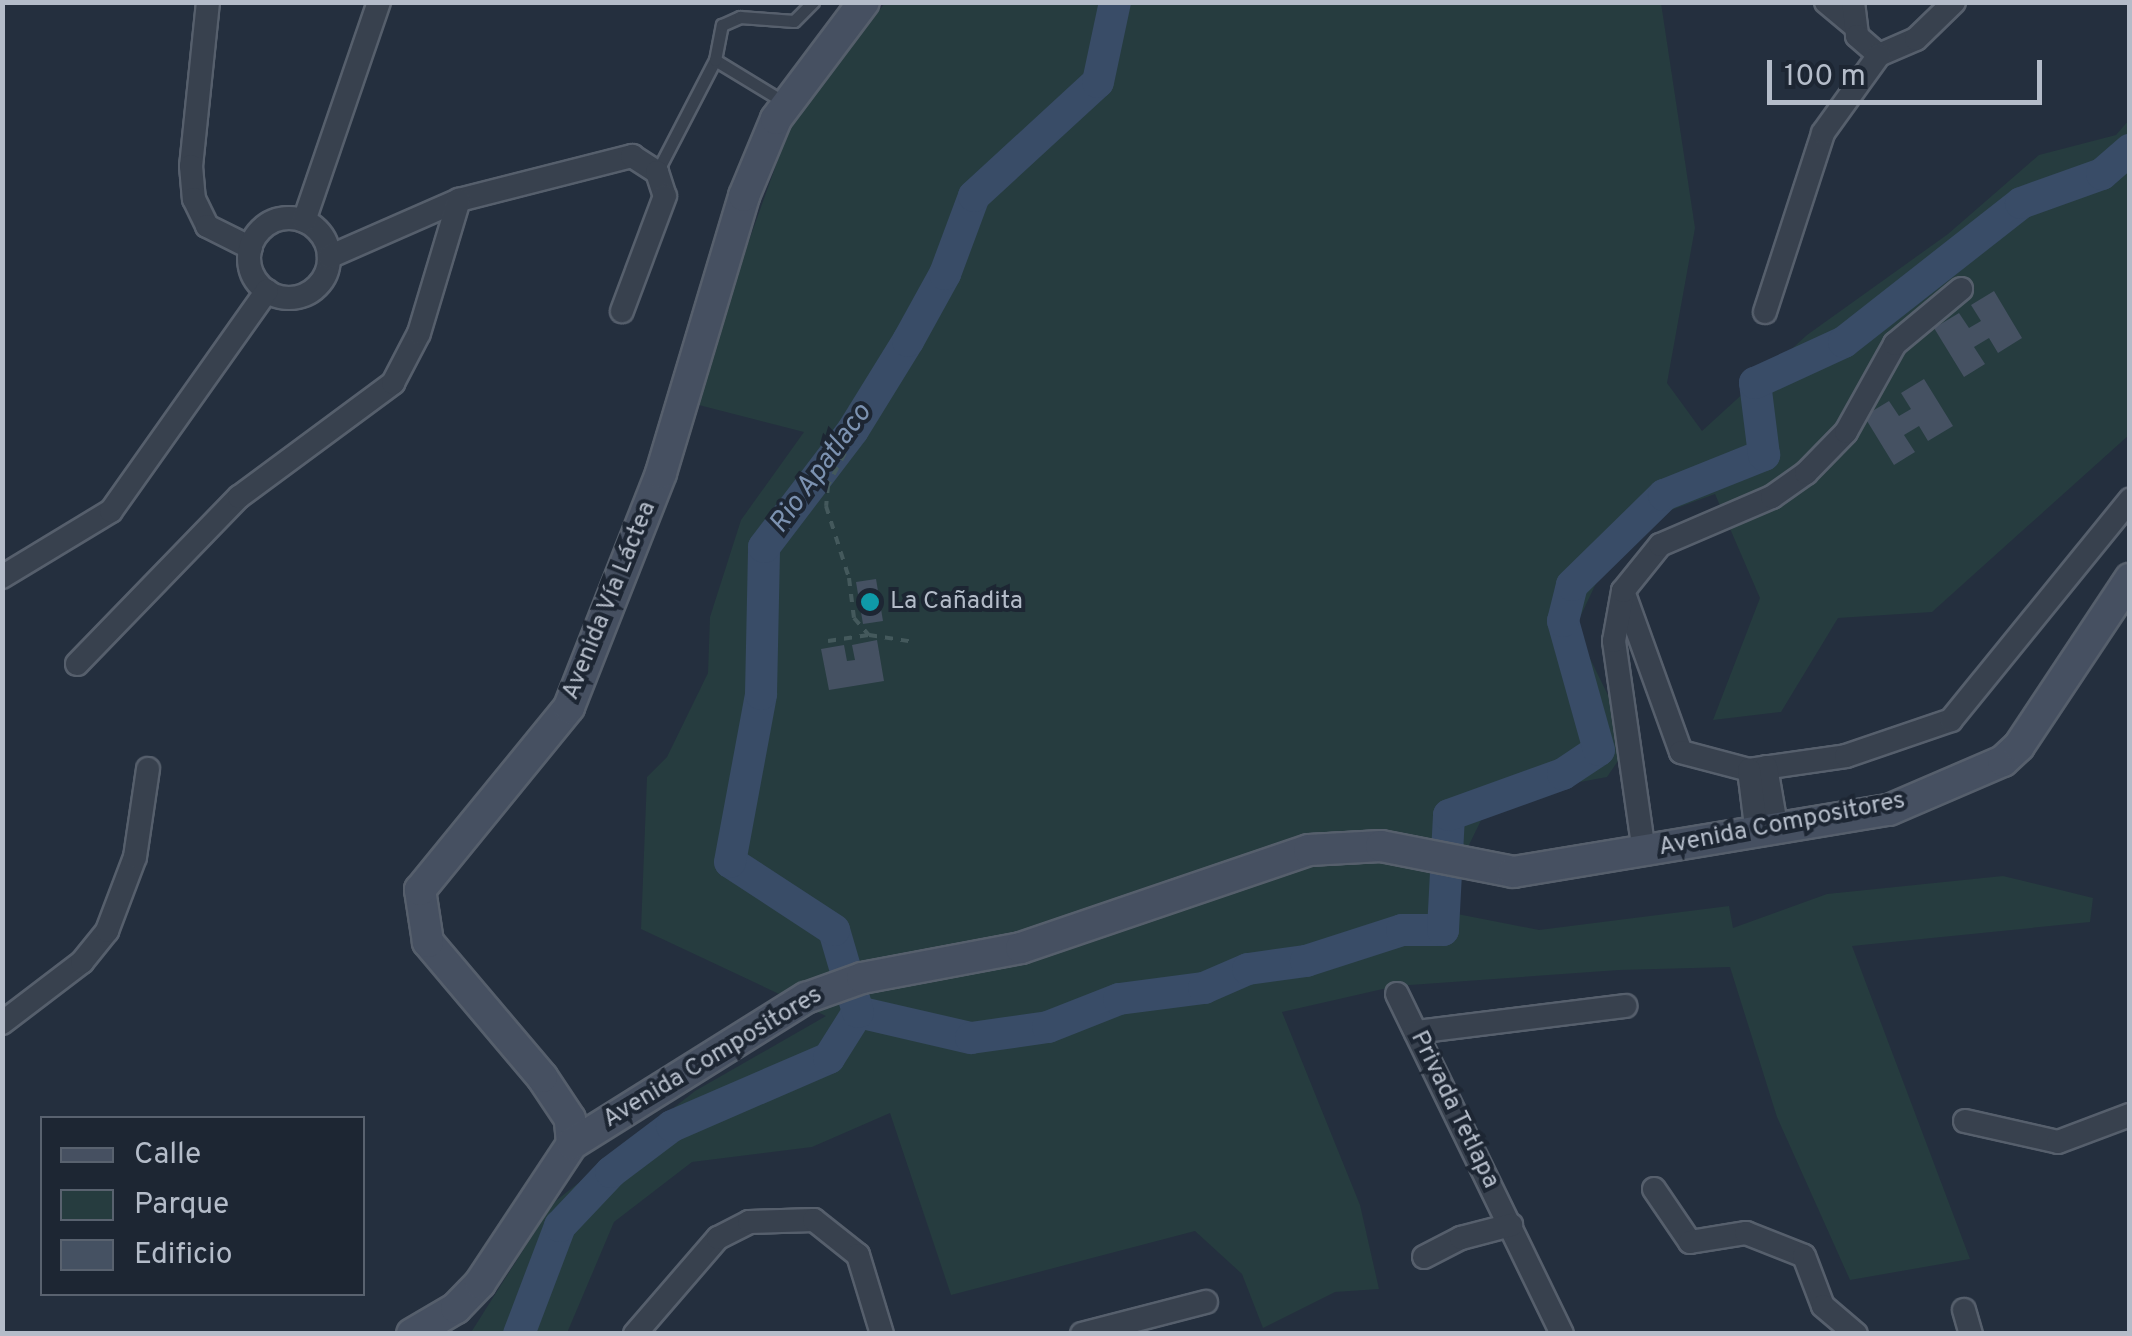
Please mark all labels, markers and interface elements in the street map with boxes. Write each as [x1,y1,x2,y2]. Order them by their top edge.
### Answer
scale bar [1772,40,2047,102]
text: 100 m [1784,59,1866,96]
water label: Rio Apatlaco [762,397,880,541]
street label: Avenida Vía Láctea [556,497,664,705]
place label: La Cañadita [890,587,1023,617]
marker: La Cañadita [859,591,881,613]
street label: Avenida Compositores [1656,786,1908,864]
street label: Avenida Compositores [598,981,828,1135]
street label: Privada Tetlapa [1403,1026,1505,1194]
legend [40,1116,365,1296]
text: Calle [134,1137,201,1174]
text: Parque [134,1187,229,1224]
text: Edificio [134,1237,232,1274]

